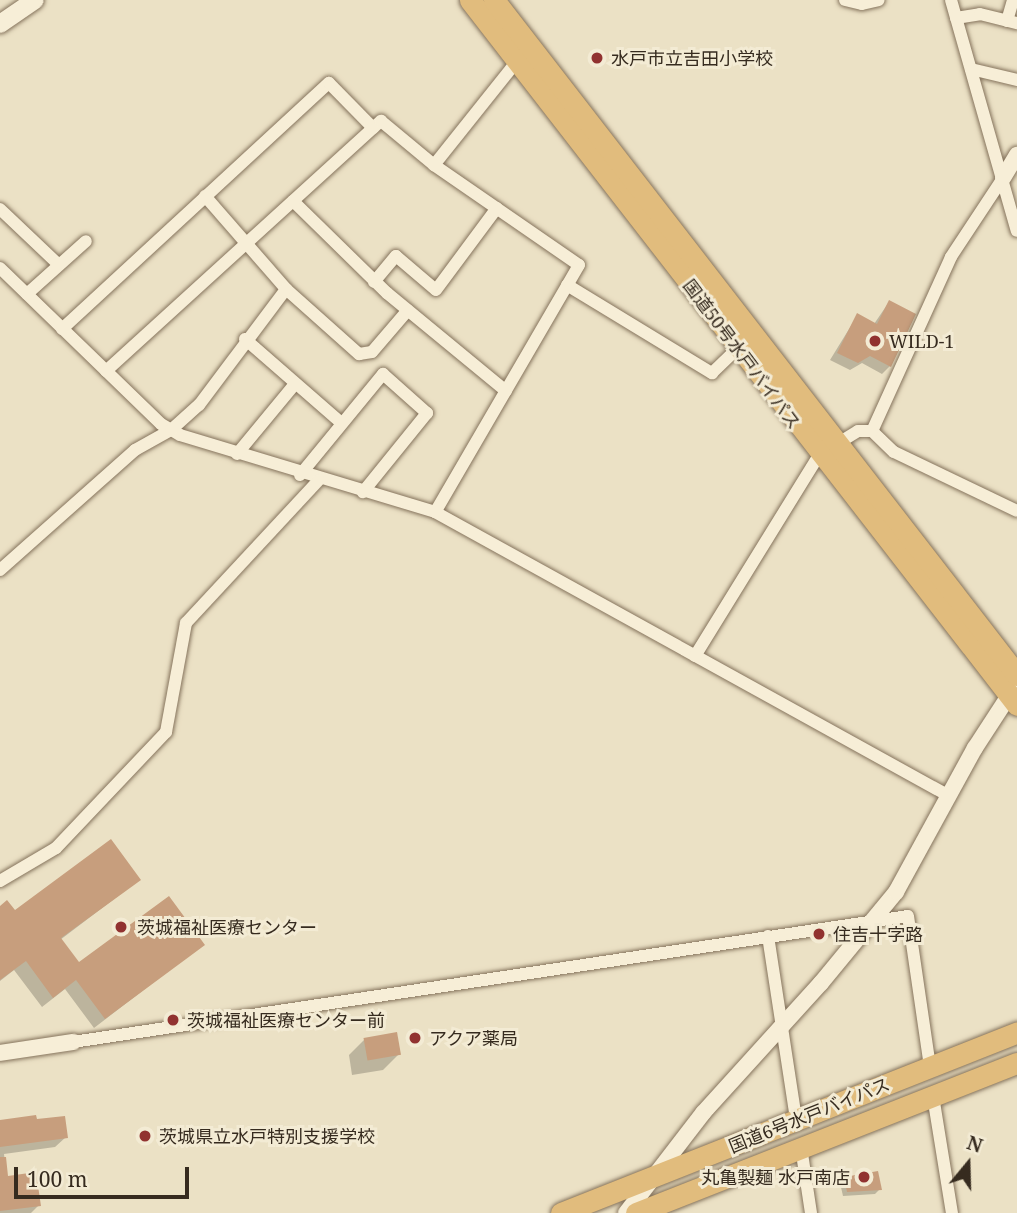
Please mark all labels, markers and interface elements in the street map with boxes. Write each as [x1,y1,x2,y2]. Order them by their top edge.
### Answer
place label: 水戸市立吉田小学校 [611,47,773,69]
marker: 水戸市立吉田小学校 [589,50,605,66]
street label: 国道50号水戸バイパス [679,275,805,433]
place label: WILD-1 [889,330,954,352]
marker: WILD-1 [867,333,883,349]
place label: 茨城福祉医療センター [137,916,317,938]
marker: 茨城福祉医療センター [111,917,131,937]
place label: 住吉十字路 [833,923,923,945]
marker: 住吉十字路 [811,926,827,942]
place label: 茨城福祉医療センター前 [187,1009,385,1031]
marker: 茨城福祉医療センター前 [165,1012,181,1028]
place label: アクア薬局 [429,1027,519,1049]
marker: アクア薬局 [407,1030,423,1046]
street label: 国道6号水戸バイパス [725,1073,893,1157]
place label: 茨城県立水戸特別支援学校 [159,1125,375,1147]
marker: 茨城県立水戸特別支援学校 [137,1128,153,1144]
north arrow [933,1129,1003,1199]
text: N [964,1129,986,1159]
scale bar [18,1154,192,1198]
text: 100 m [27,1165,88,1193]
place label: 丸亀製麺 水戸南店 [701,1166,850,1188]
marker: 丸亀製麺 水戸南店 [856,1169,872,1185]

